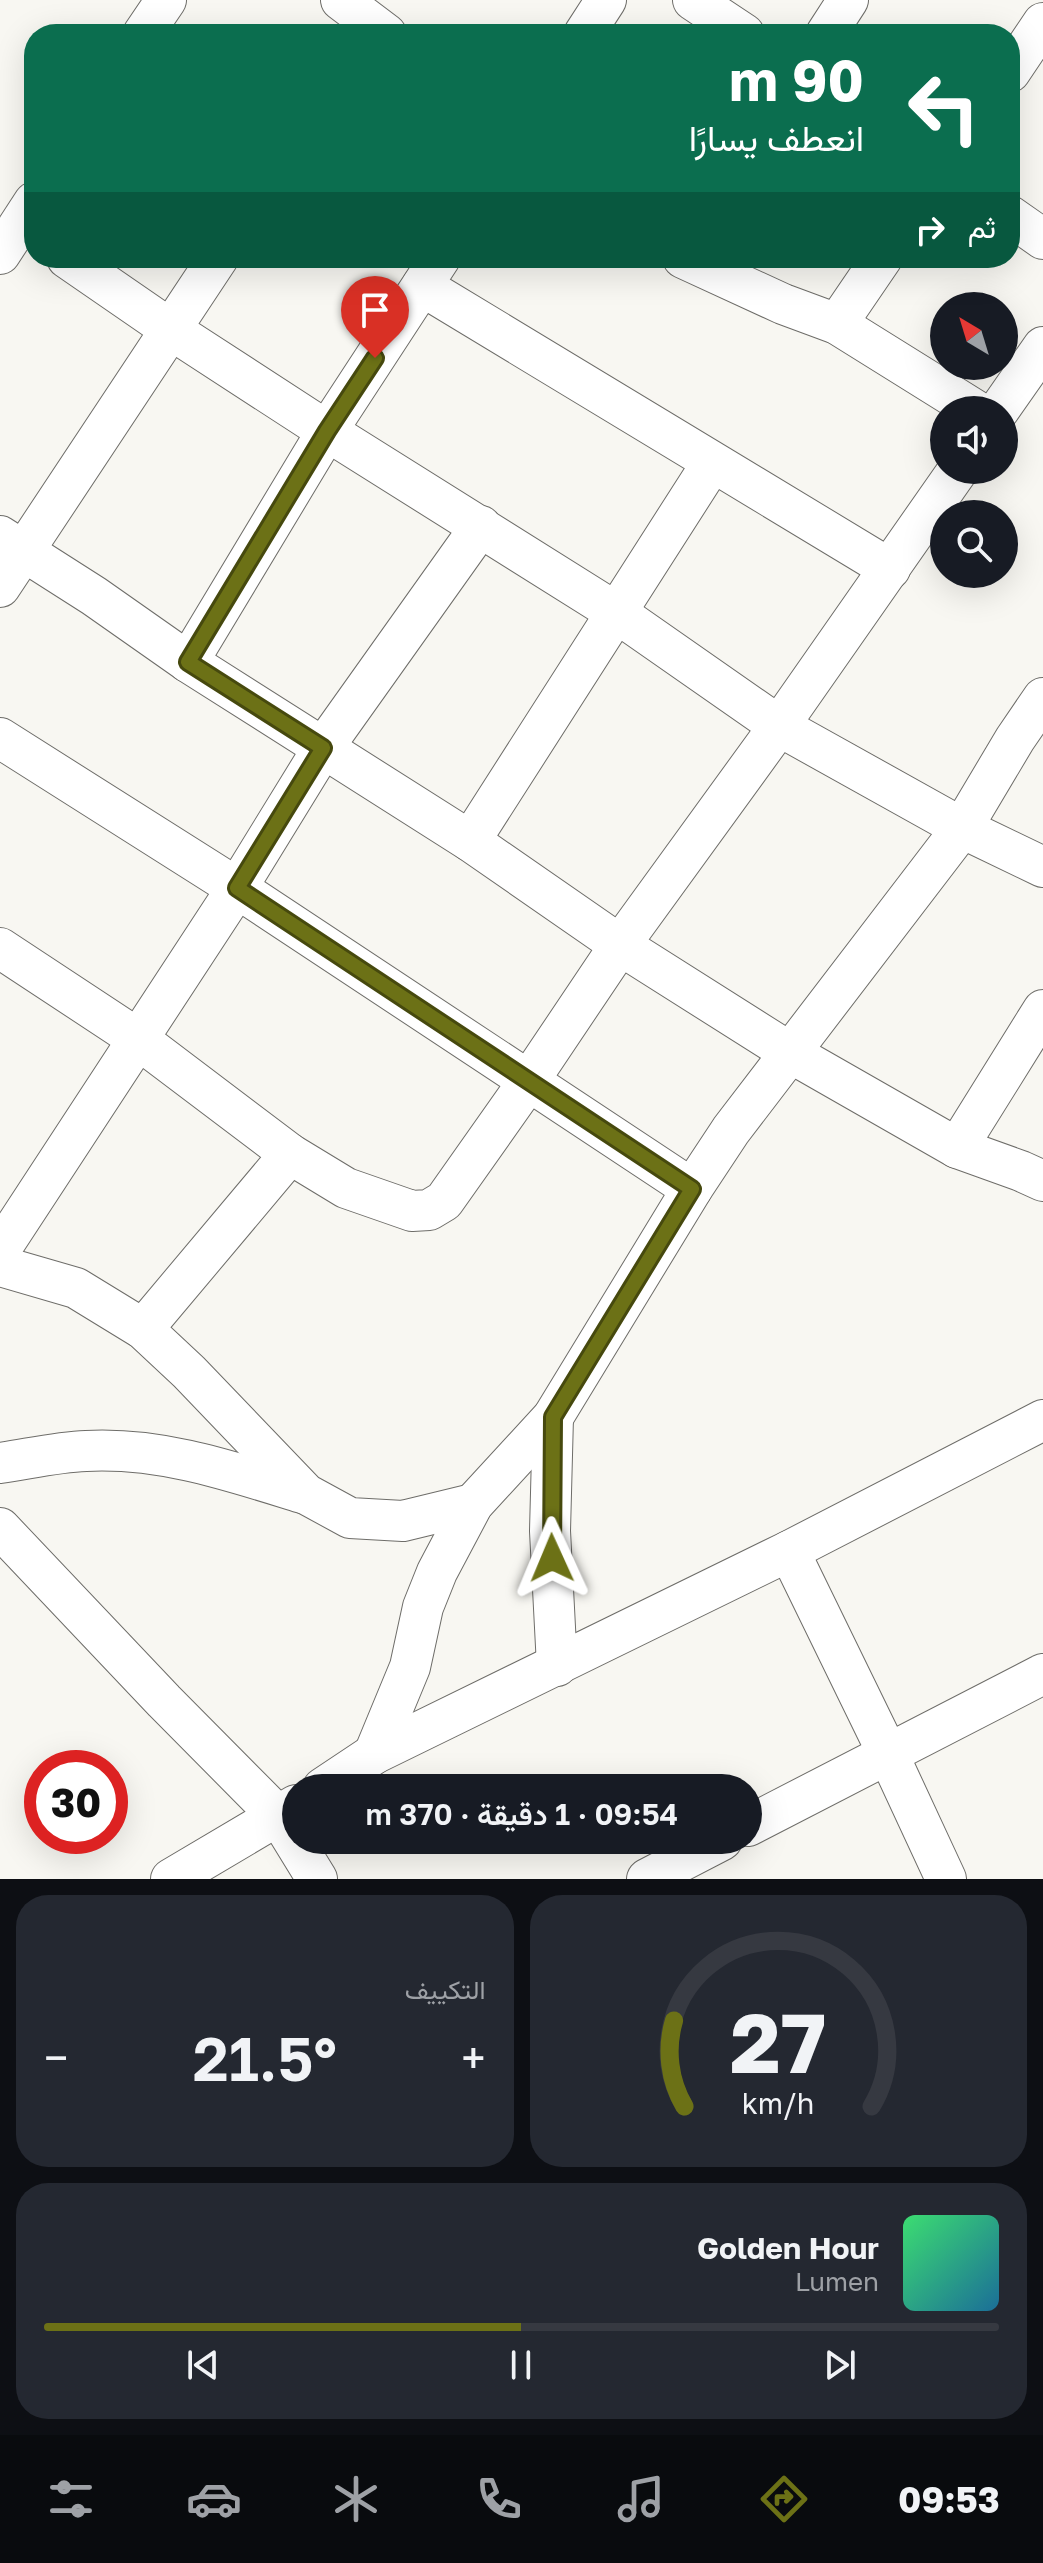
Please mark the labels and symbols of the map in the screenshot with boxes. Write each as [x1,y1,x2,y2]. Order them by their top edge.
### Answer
pin [341,276,409,358]
north arrow [930,292,1018,380]
position arrow [510,1516,594,1600]
speed limit sign: 30 [24,1750,128,1854]

